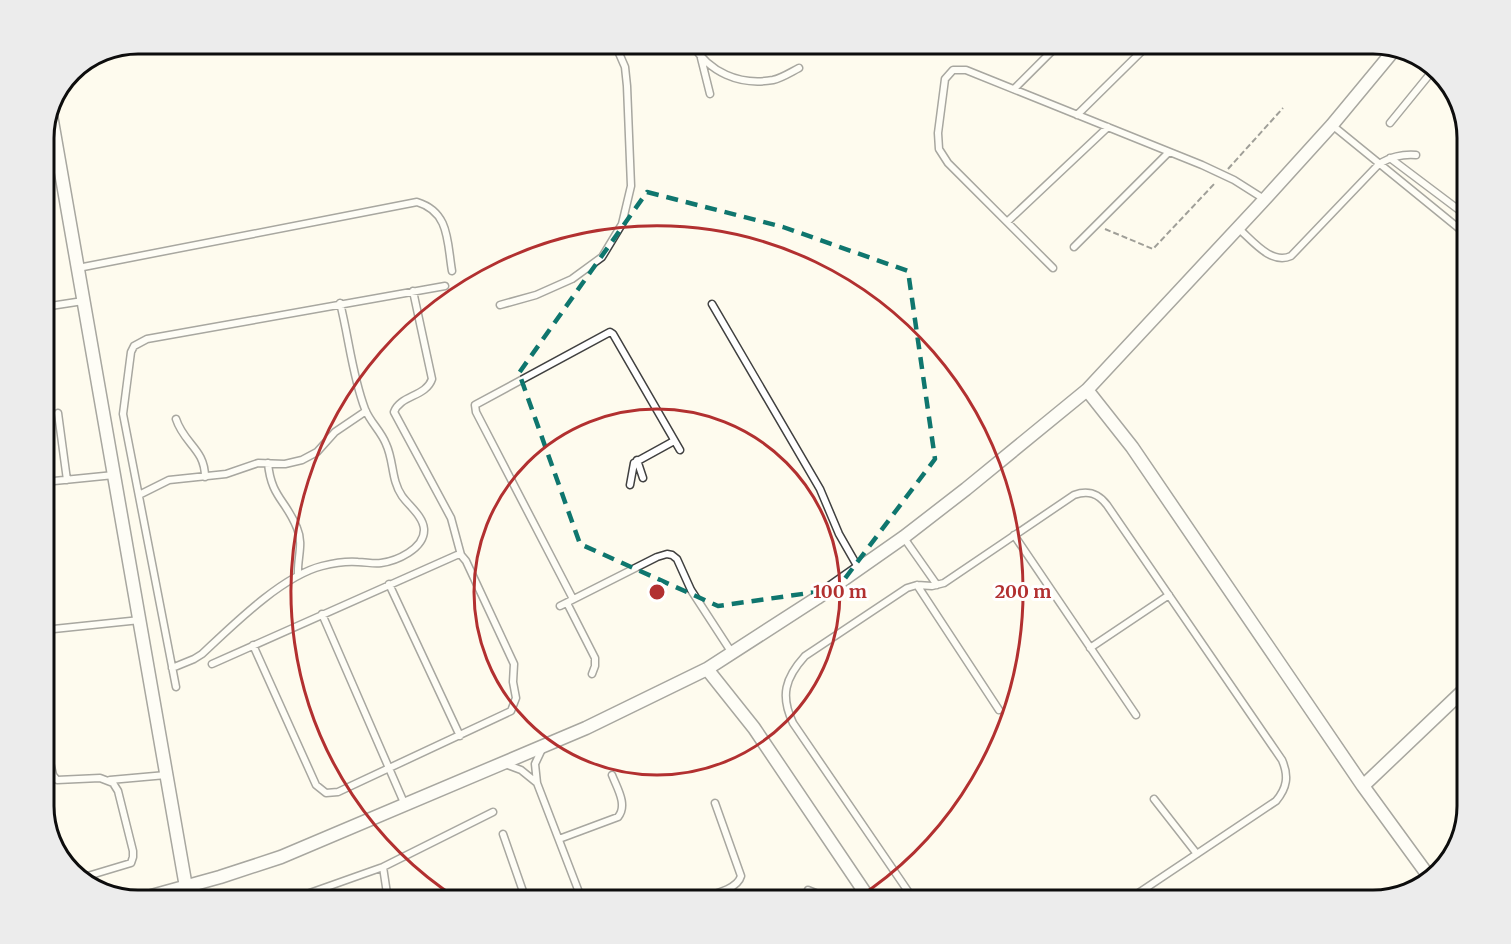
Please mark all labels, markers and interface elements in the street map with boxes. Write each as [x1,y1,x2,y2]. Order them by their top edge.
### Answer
text: 100 m [813,580,867,603]
text: 200 m [995,580,1051,603]
centre of rings [647,582,667,602]

